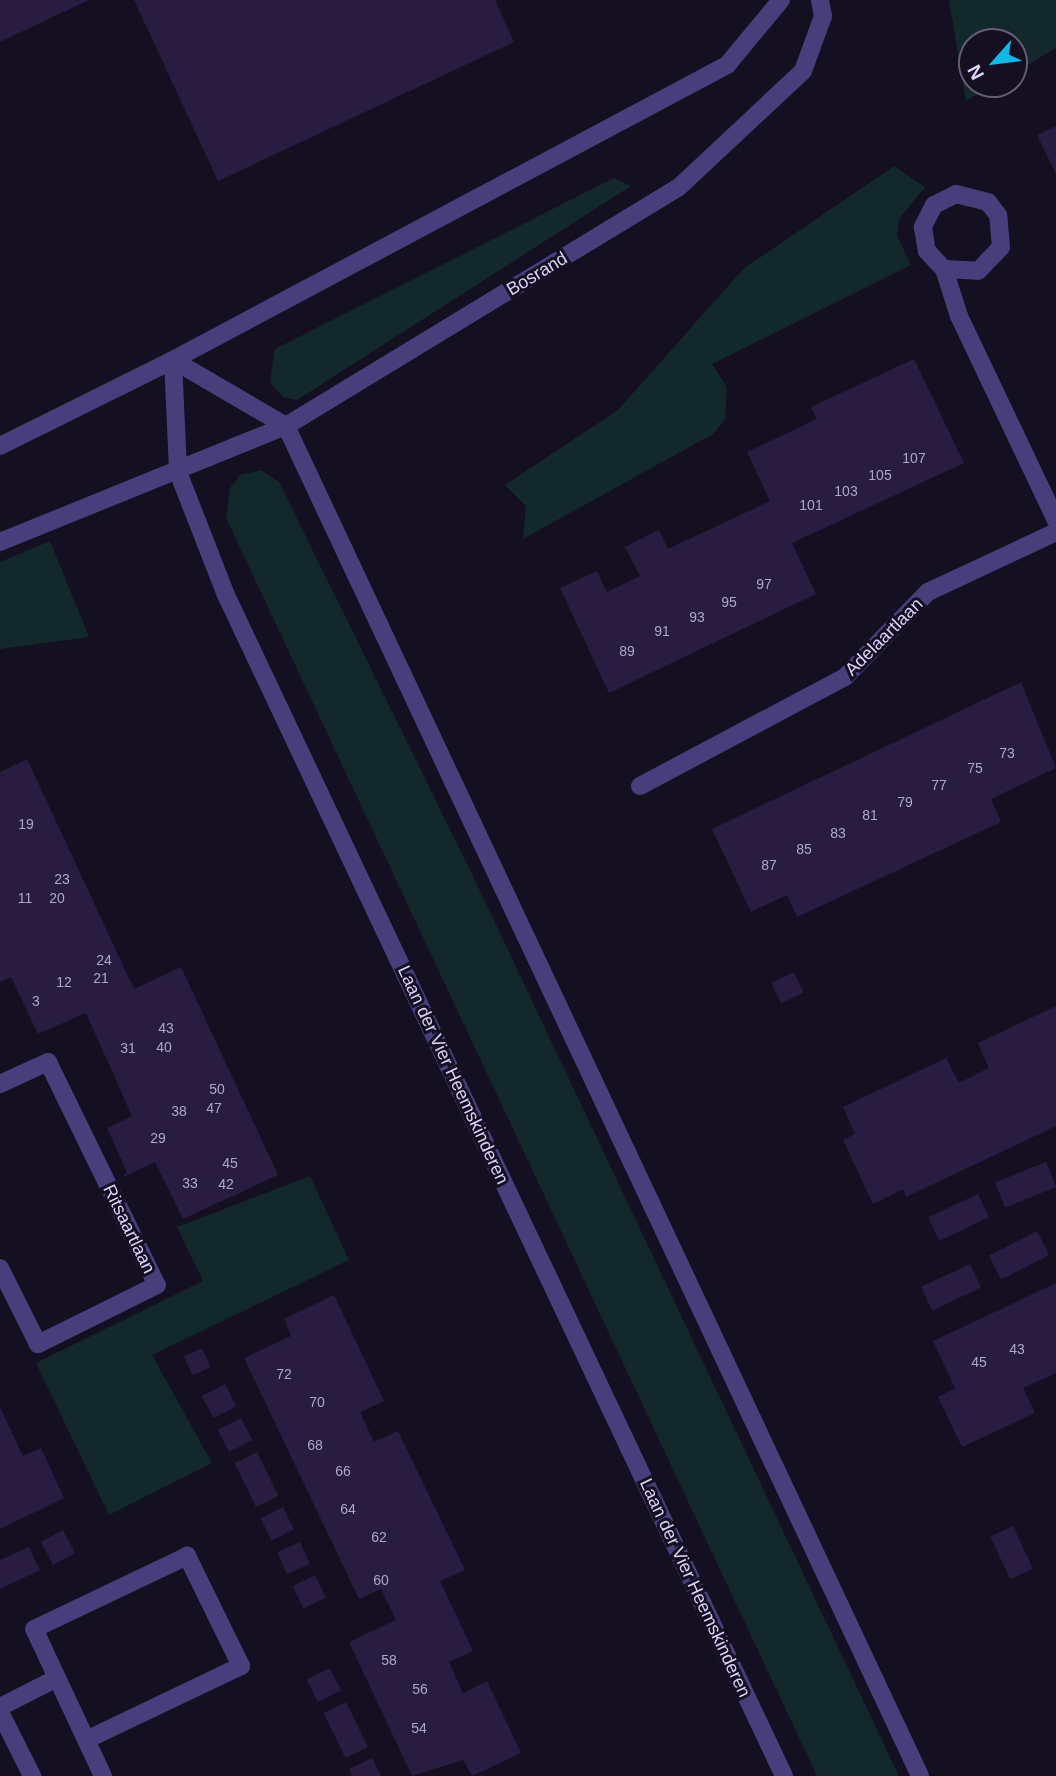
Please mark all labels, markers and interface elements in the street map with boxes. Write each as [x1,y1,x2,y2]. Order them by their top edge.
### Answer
north arrow [958,28,1028,98]
text: N [963,61,988,83]
street label: Bosrand [503,247,571,301]
house number: 107 [902,450,926,466]
house number: 105 [868,467,892,483]
house number: 103 [834,483,858,499]
house number: 101 [799,497,823,513]
house number: 97 [756,576,772,592]
house number: 95 [721,594,737,610]
street label: Adelaartlaan [841,594,927,680]
house number: 93 [689,609,705,625]
house number: 91 [654,623,670,639]
house number: 89 [619,643,635,659]
house number: 73 [999,745,1015,761]
house number: 75 [967,760,983,776]
house number: 77 [931,777,947,793]
house number: 79 [897,794,913,810]
house number: 81 [862,807,878,823]
house number: 19 [18,816,34,832]
house number: 83 [830,825,846,841]
house number: 85 [796,841,812,857]
house number: 87 [761,857,777,873]
house number: 23 [54,871,70,887]
house number: 11 [18,890,32,906]
house number: 20 [49,890,65,906]
house number: 24 [96,952,112,968]
street label: Laan der Vier Heemskinderen [393,962,513,1188]
house number: 21 [93,970,109,986]
house number: 12 [56,974,72,990]
house number: 3 [32,993,40,1009]
house number: 43 [158,1020,174,1036]
house number: 40 [156,1039,172,1055]
house number: 31 [120,1040,136,1056]
house number: 50 [209,1081,225,1097]
house number: 47 [206,1100,222,1116]
house number: 38 [171,1103,187,1119]
house number: 29 [150,1130,166,1146]
house number: 45 [222,1155,238,1171]
house number: 33 [182,1175,198,1191]
house number: 42 [218,1176,234,1192]
street label: Ritsaartlaan [98,1181,160,1277]
house number: 43 [1009,1341,1025,1357]
house number: 45 [971,1354,987,1370]
house number: 72 [276,1366,292,1382]
house number: 70 [309,1394,325,1410]
house number: 68 [307,1437,323,1453]
house number: 66 [335,1463,351,1479]
street label: Laan der Vier Heemskinderen [635,1475,755,1701]
house number: 64 [340,1501,356,1517]
house number: 62 [371,1529,387,1545]
house number: 60 [373,1572,389,1588]
house number: 58 [381,1652,397,1668]
house number: 56 [412,1681,428,1697]
house number: 54 [411,1720,427,1736]

